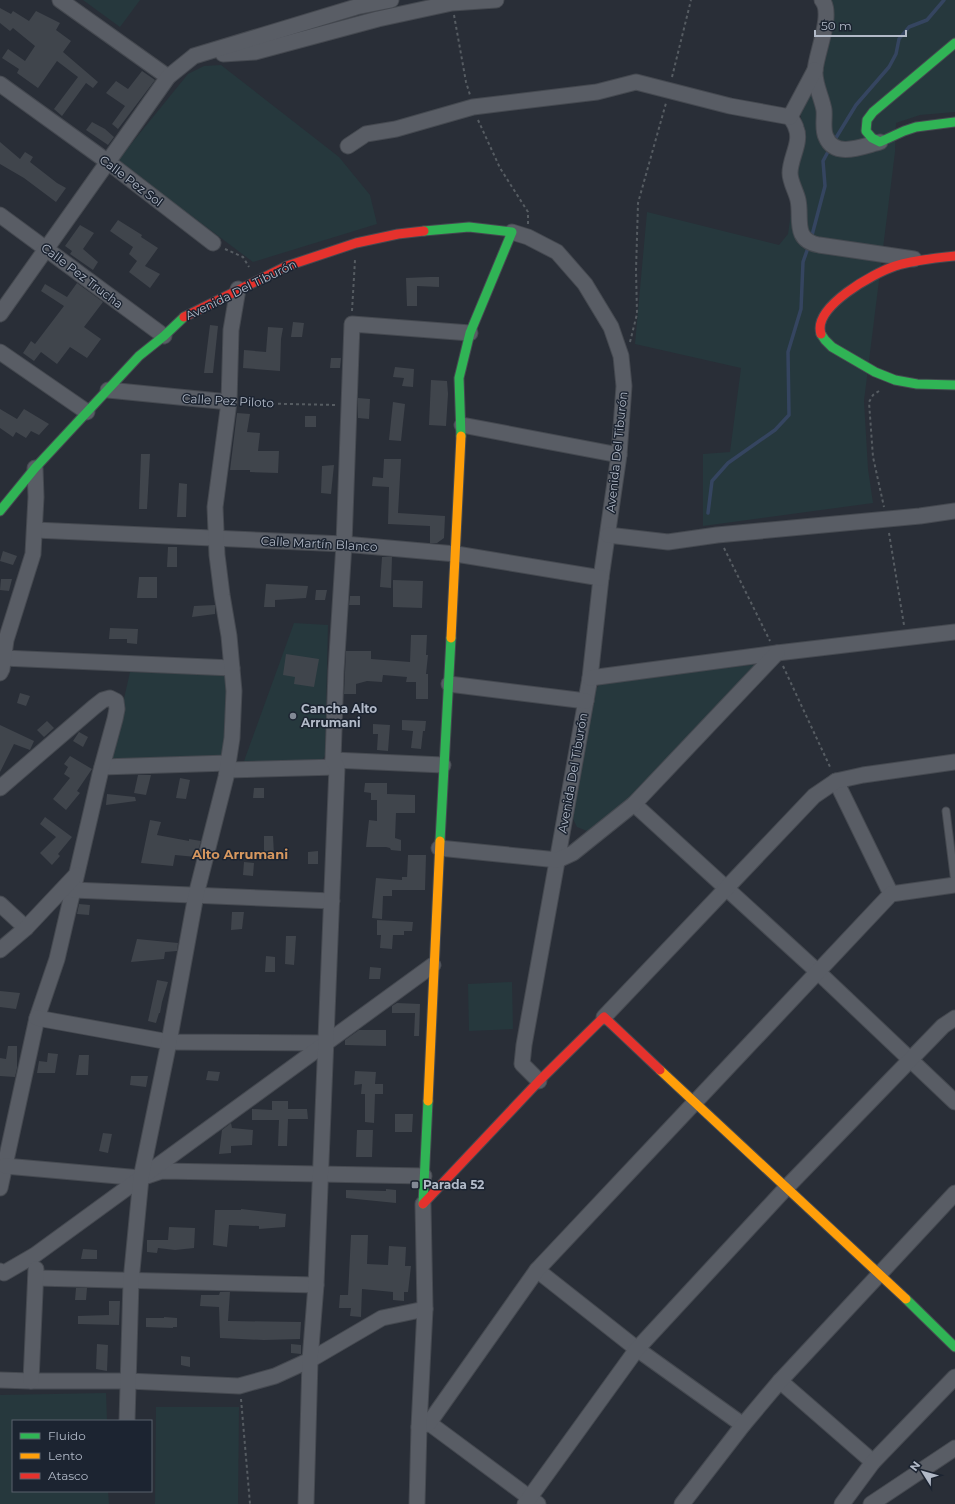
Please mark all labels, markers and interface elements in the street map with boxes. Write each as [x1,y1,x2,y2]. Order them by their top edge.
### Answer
scale bar [815,12,906,38]
text: 50 m [821,18,852,33]
street label: Calle Pez Sol [97,152,166,209]
street label: Calle Pez Trucha [38,240,126,311]
street label: Avenida Del Tiburón [183,256,299,323]
street label: Calle Pez Piloto [182,391,274,410]
street label: Avenida Del Tiburón [603,391,630,513]
street label: Calle Martín Blanco [260,533,378,554]
place label: Cancha Alto Arrumani [300,701,377,730]
marker: Cancha Alto Arrumani [288,711,298,721]
street label: Avenida Del Tiburón [555,712,590,834]
district label: Alto Arrumani [191,846,288,862]
place label: Parada 52 [423,1177,484,1192]
marker: Parada 52 [410,1180,420,1190]
legend [12,1420,152,1492]
text: Fluido [48,1428,86,1443]
text: Lento [48,1448,83,1463]
north arrow [903,1452,943,1492]
text: N [907,1458,923,1474]
text: Atasco [48,1468,88,1483]

